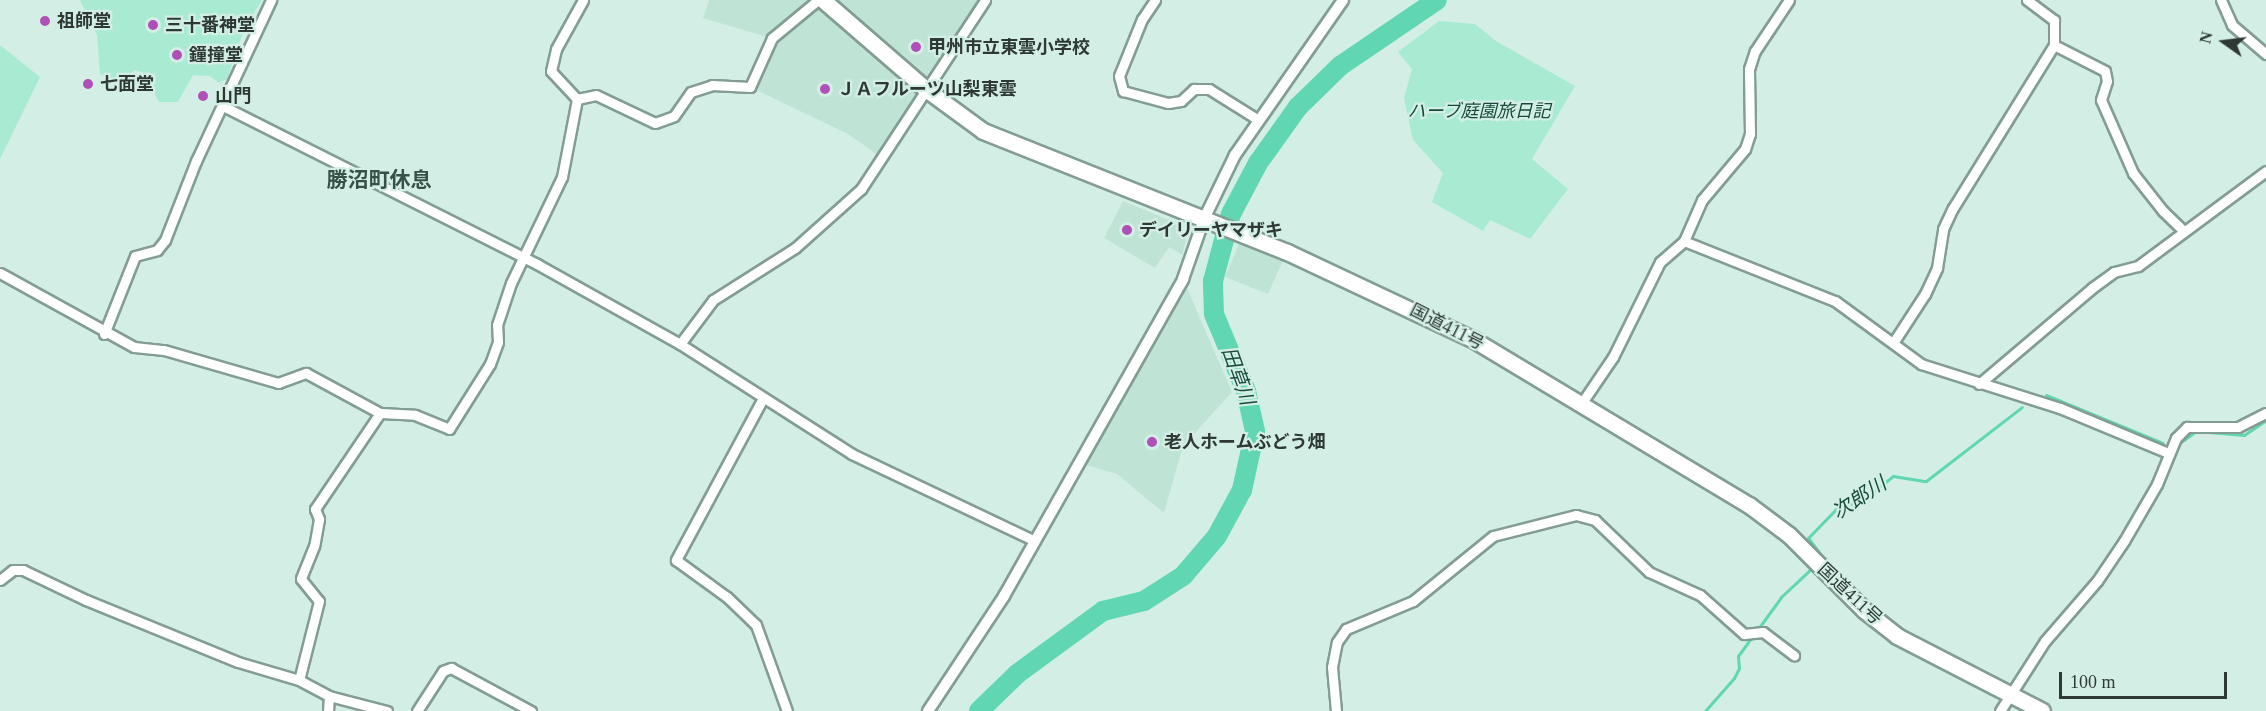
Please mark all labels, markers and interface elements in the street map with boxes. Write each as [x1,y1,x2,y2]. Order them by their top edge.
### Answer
place label: 祖師堂 [57,10,111,32]
north arrow [2194,12,2254,72]
marker: 祖師堂 [38,14,52,28]
place label: 三十番神堂 [165,14,255,36]
marker: 三十番神堂 [146,18,160,32]
text: N [2196,30,2216,45]
place label: 甲州市立東雲小学校 [928,36,1090,58]
marker: 甲州市立東雲小学校 [909,40,923,54]
place label: 鐘撞堂 [189,44,243,66]
marker: 鐘撞堂 [170,48,184,62]
place label: 七面堂 [100,73,154,95]
marker: 七面堂 [81,77,95,91]
place label: ＪＡフルーツ山梨東雲 [837,78,1017,100]
marker: ＪＡフルーツ山梨東雲 [818,82,832,96]
place label: 山門 [215,85,251,107]
marker: 山門 [196,89,210,103]
park label: ハーブ庭園旅日記 [1407,100,1551,122]
district label: 勝沼町休息 [327,167,431,193]
place label: デイリーヤマザキ [1139,219,1283,241]
marker: デイリーヤマザキ [1120,223,1134,237]
street label: 国道411号 [1406,299,1488,355]
water label: 田草川 [1216,344,1260,408]
place label: 老人ホームぶどう畑 [1164,431,1326,453]
marker: 老人ホームぶどう畑 [1145,435,1159,449]
water label: 次郎川 [1827,472,1891,524]
street label: 国道411号 [1813,559,1887,629]
scale bar [2062,660,2230,698]
text: 100 m [2070,672,2116,692]

